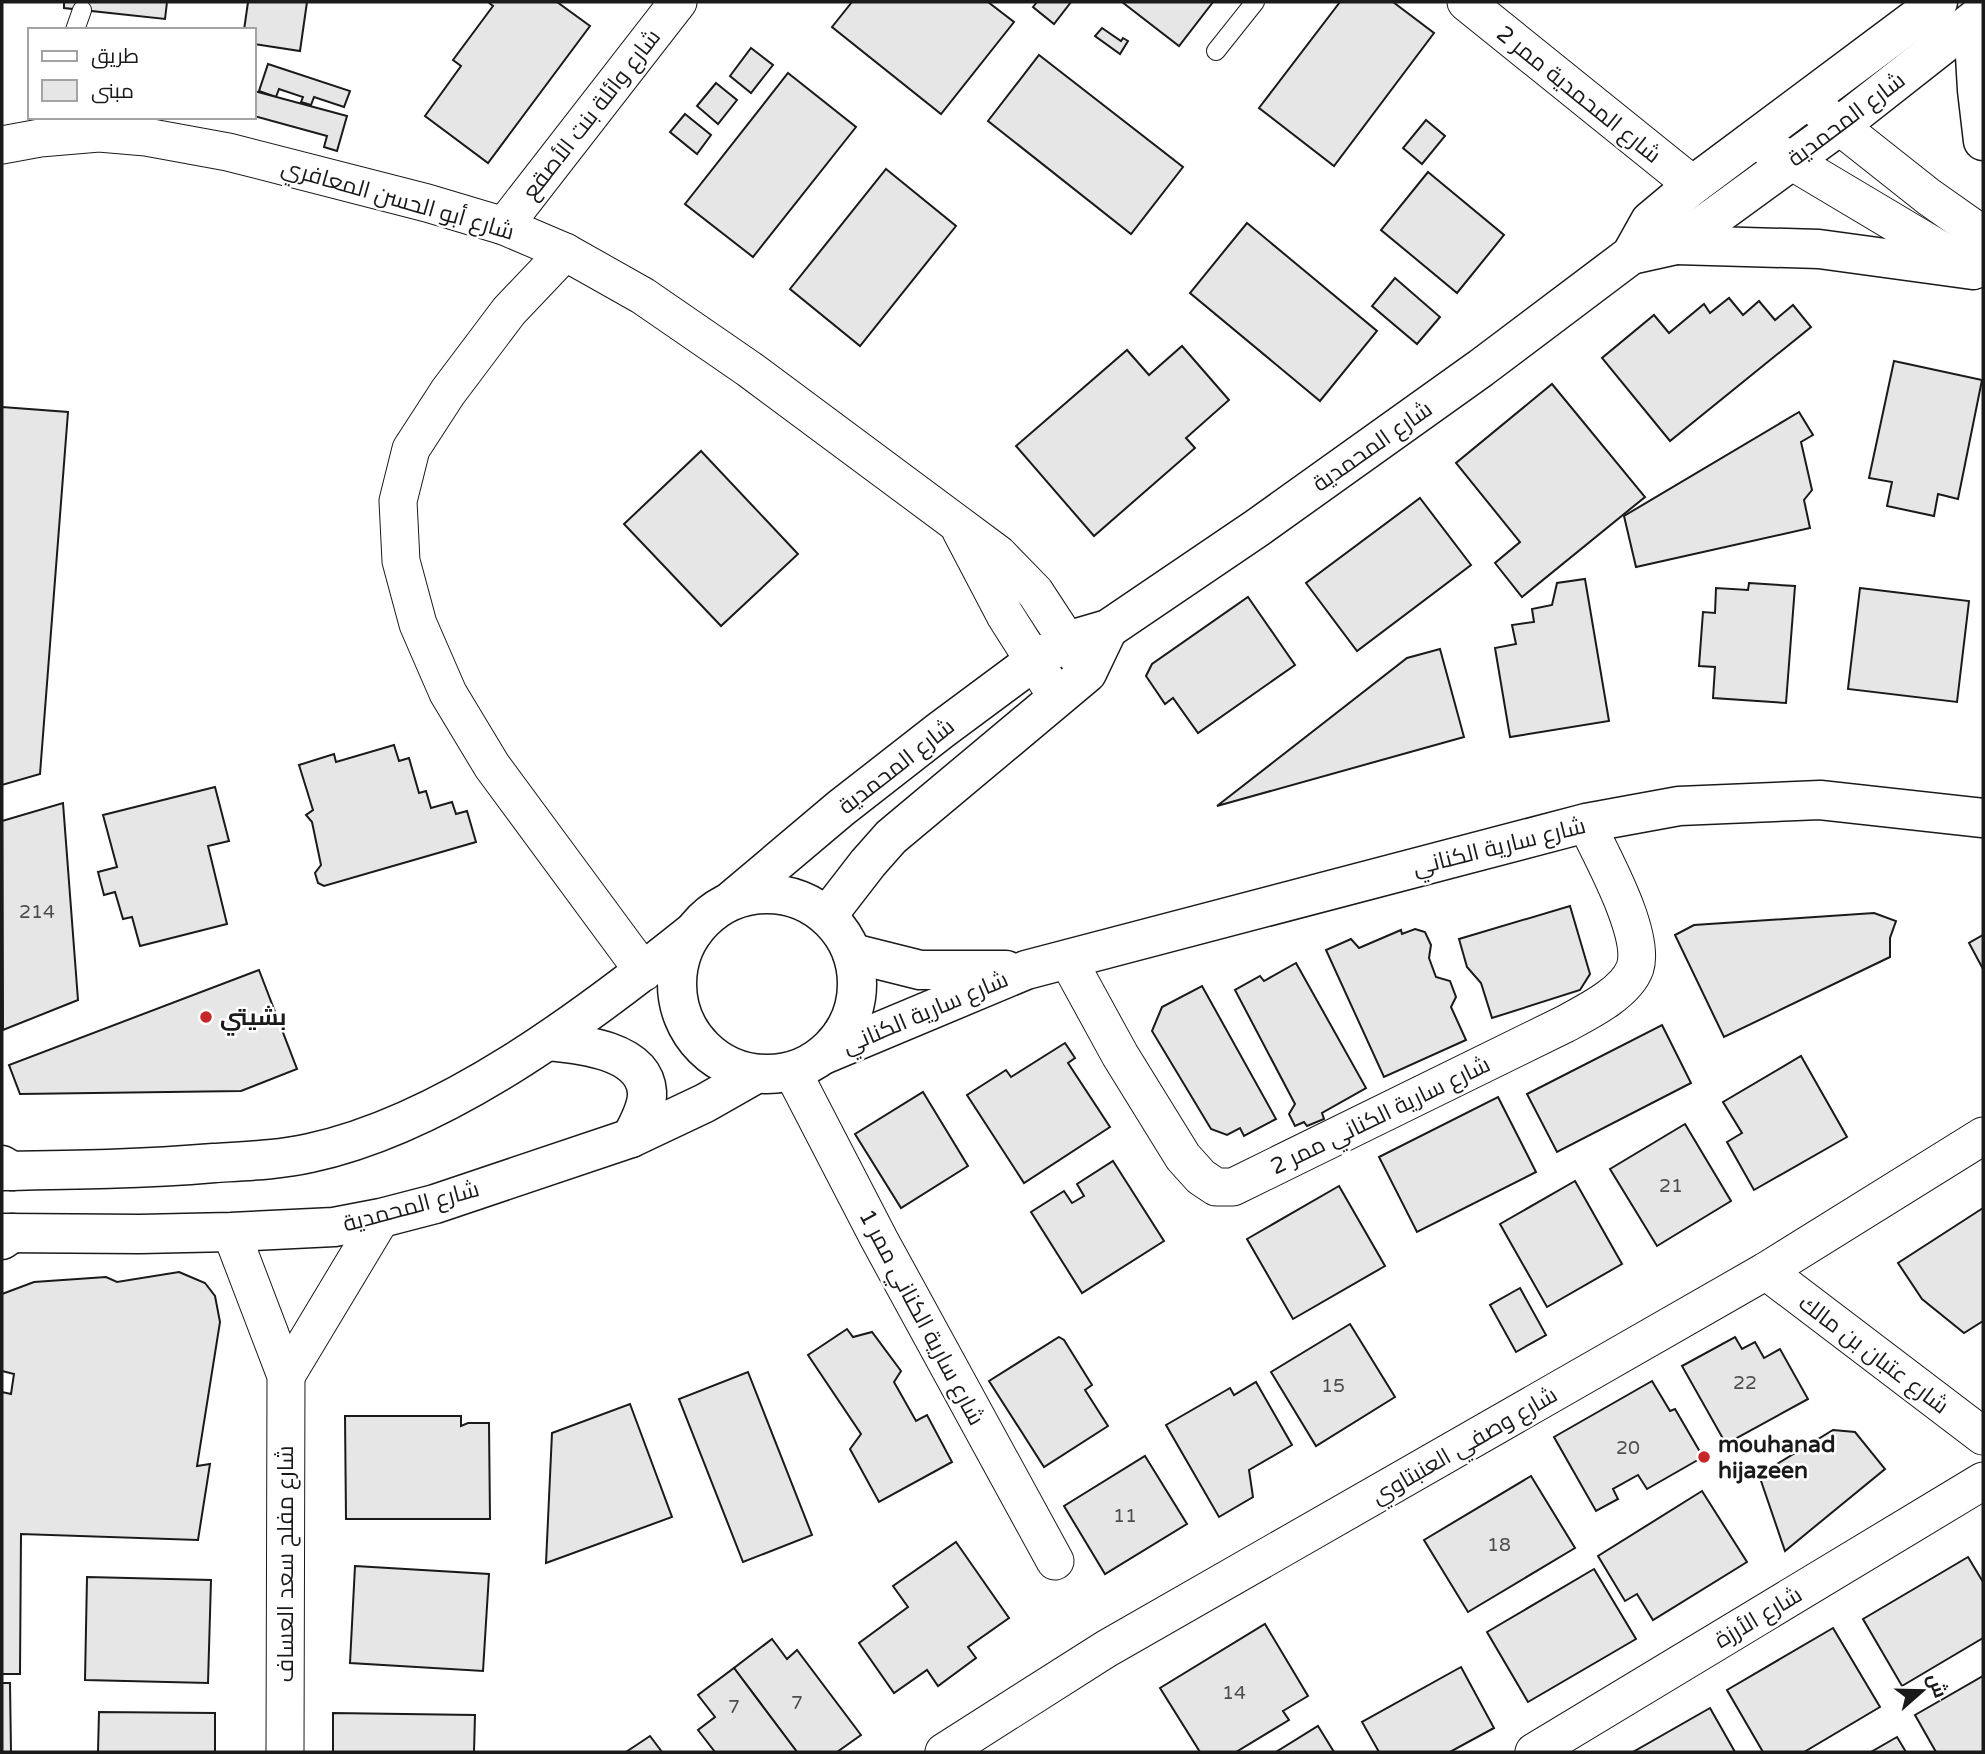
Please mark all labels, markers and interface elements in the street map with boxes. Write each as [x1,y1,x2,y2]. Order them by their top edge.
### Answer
street label: شارع المحمدية ممر 2 [1490,20,1666,170]
street label: شارع وائلة بنت الأصقع [517,24,668,206]
legend [28,28,256,119]
text: طريق [91,44,139,69]
street label: شارع المحمدية [1782,67,1911,174]
text: مبنى [91,79,134,104]
street label: شارع أبو الحسن المعافري [277,151,518,249]
street label: شارع المحمدية [1307,395,1438,499]
street label: شارع المحمدية [833,713,961,822]
street label: شارع سارية الكناني [1410,812,1589,885]
house number: 214 [19,901,55,923]
street label: شارع سارية الكناني [838,965,1014,1063]
place label: بشيتي [220,1004,287,1036]
marker: بشيتي [198,1009,214,1025]
street label: شارع سارية الكناني ممر 2 [1266,1051,1496,1184]
street label: شارع المحمدية [340,1175,483,1240]
house number: 21 [1659,1175,1683,1197]
street label: شارع سارية الكناني ممر 1 [850,1205,990,1432]
street label: شارع عتبان بن مالك [1792,1289,1954,1421]
house number: 22 [1733,1372,1757,1394]
house number: 15 [1321,1375,1345,1397]
street label: شارع وصفي العنبتاوي [1366,1381,1564,1513]
place label: mouhanad hijazeen [1718,1431,1835,1485]
house number: 20 [1616,1437,1640,1459]
street label: شارع مفلح سعد العساف [272,1446,301,1682]
marker: mouhanad hijazeen [1696,1449,1712,1465]
house number: 11 [1113,1505,1137,1527]
house number: 18 [1487,1534,1511,1556]
street label: شارع الأرزة [1710,1581,1808,1656]
north arrow [1887,1656,1957,1726]
text: ش [1923,1670,1952,1701]
house number: 14 [1222,1682,1246,1704]
house number: 7 [791,1692,803,1714]
house number: 7 [728,1696,740,1718]

